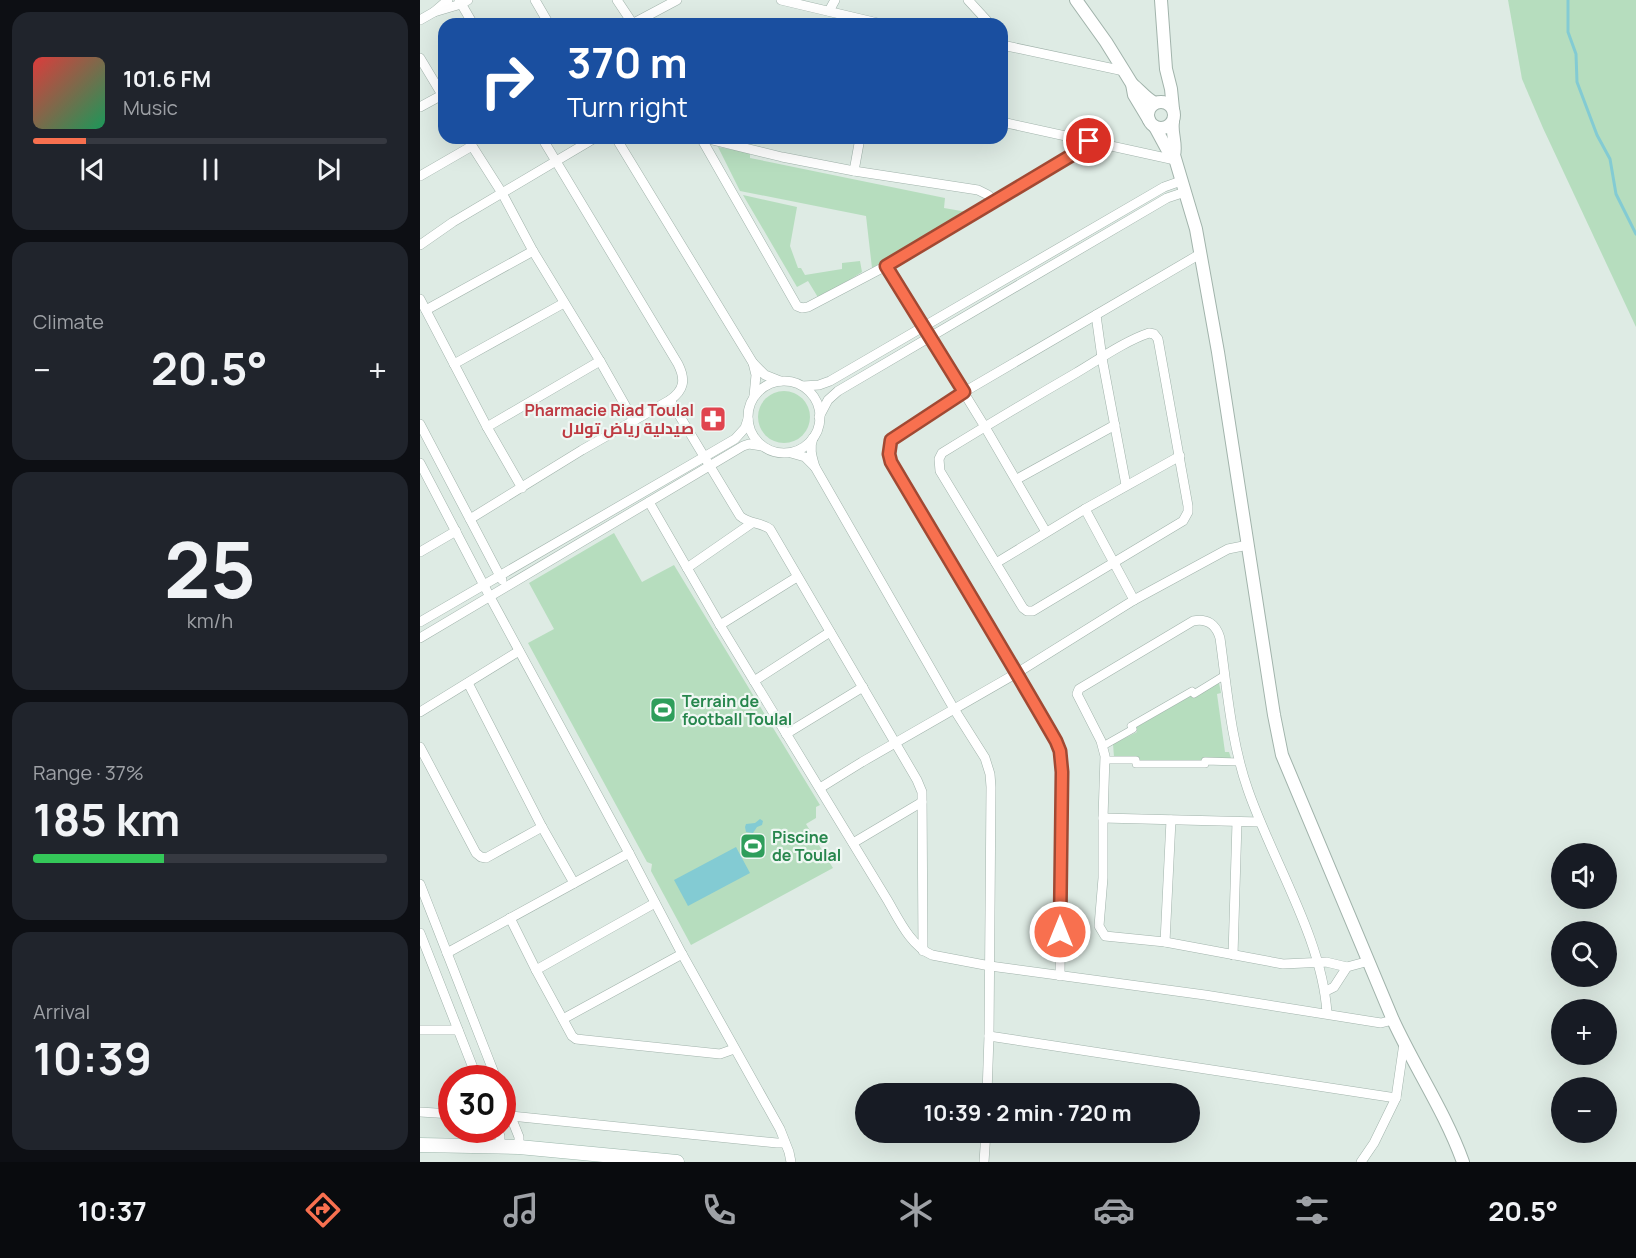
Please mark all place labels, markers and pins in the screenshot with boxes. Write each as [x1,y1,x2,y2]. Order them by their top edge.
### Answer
pin [1063,115,1114,166]
place label: Pharmacie Riad Toulal صيدلية رياض تولال [524,399,694,439]
pharmacy icon: Pharmacie Riad Toulal صيدلية رياض تولال [698,404,728,434]
place label: Terrain de football Toulal [682,690,792,730]
sports icon: Terrain de football Toulal [648,695,678,725]
place label: Piscine de Toulal [772,826,841,866]
sports icon: Piscine de Toulal [738,831,768,861]

